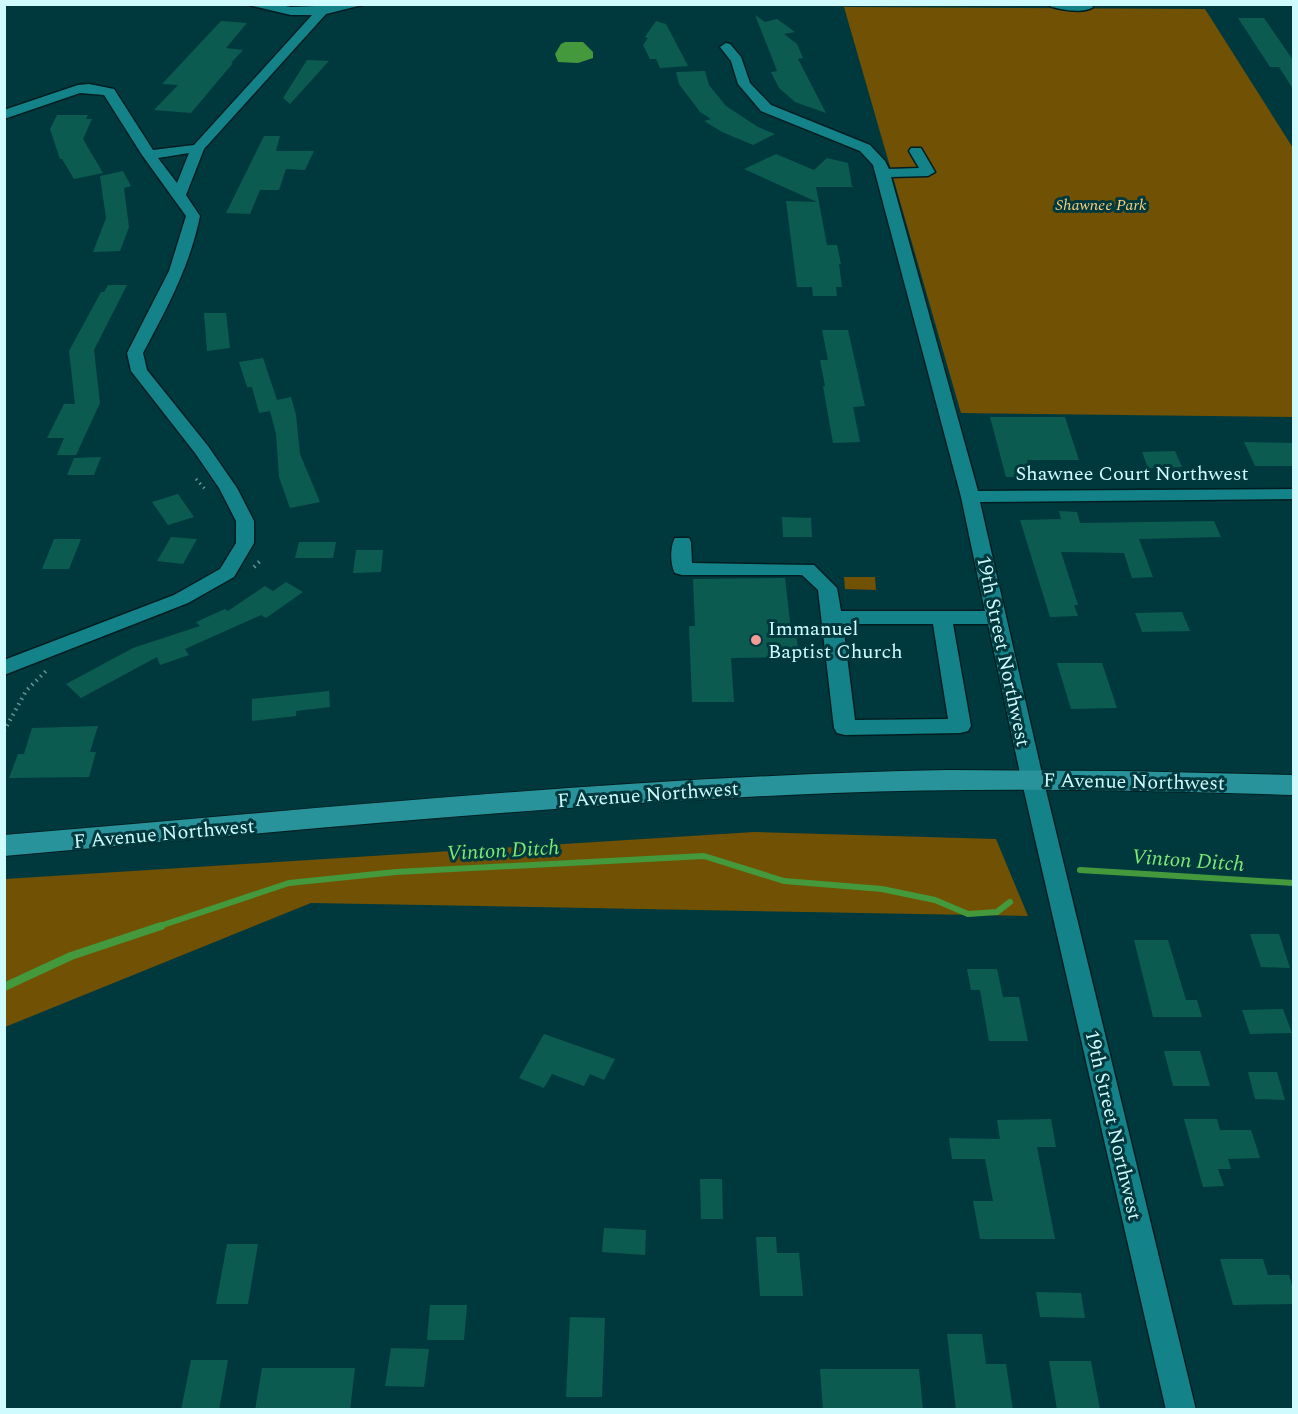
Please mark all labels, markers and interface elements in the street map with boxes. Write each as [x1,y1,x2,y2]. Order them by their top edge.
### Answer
park label: Shawnee Park [1056,193,1147,217]
street label: Shawnee Court Northwest [1015,459,1249,489]
street label: 19th Street Northwest [968,553,1038,750]
place label: Immanuel Baptist Church [768,614,903,667]
marker: Immanuel Baptist Church [749,633,763,647]
street label: F Avenue Northwest [1043,765,1225,799]
street label: F Avenue Northwest [556,774,740,816]
street label: F Avenue Northwest [72,811,256,857]
water label: Vinton Ditch [446,832,560,870]
water label: Vinton Ditch [1131,841,1245,881]
street label: 19th Street Northwest [1077,1027,1150,1223]

